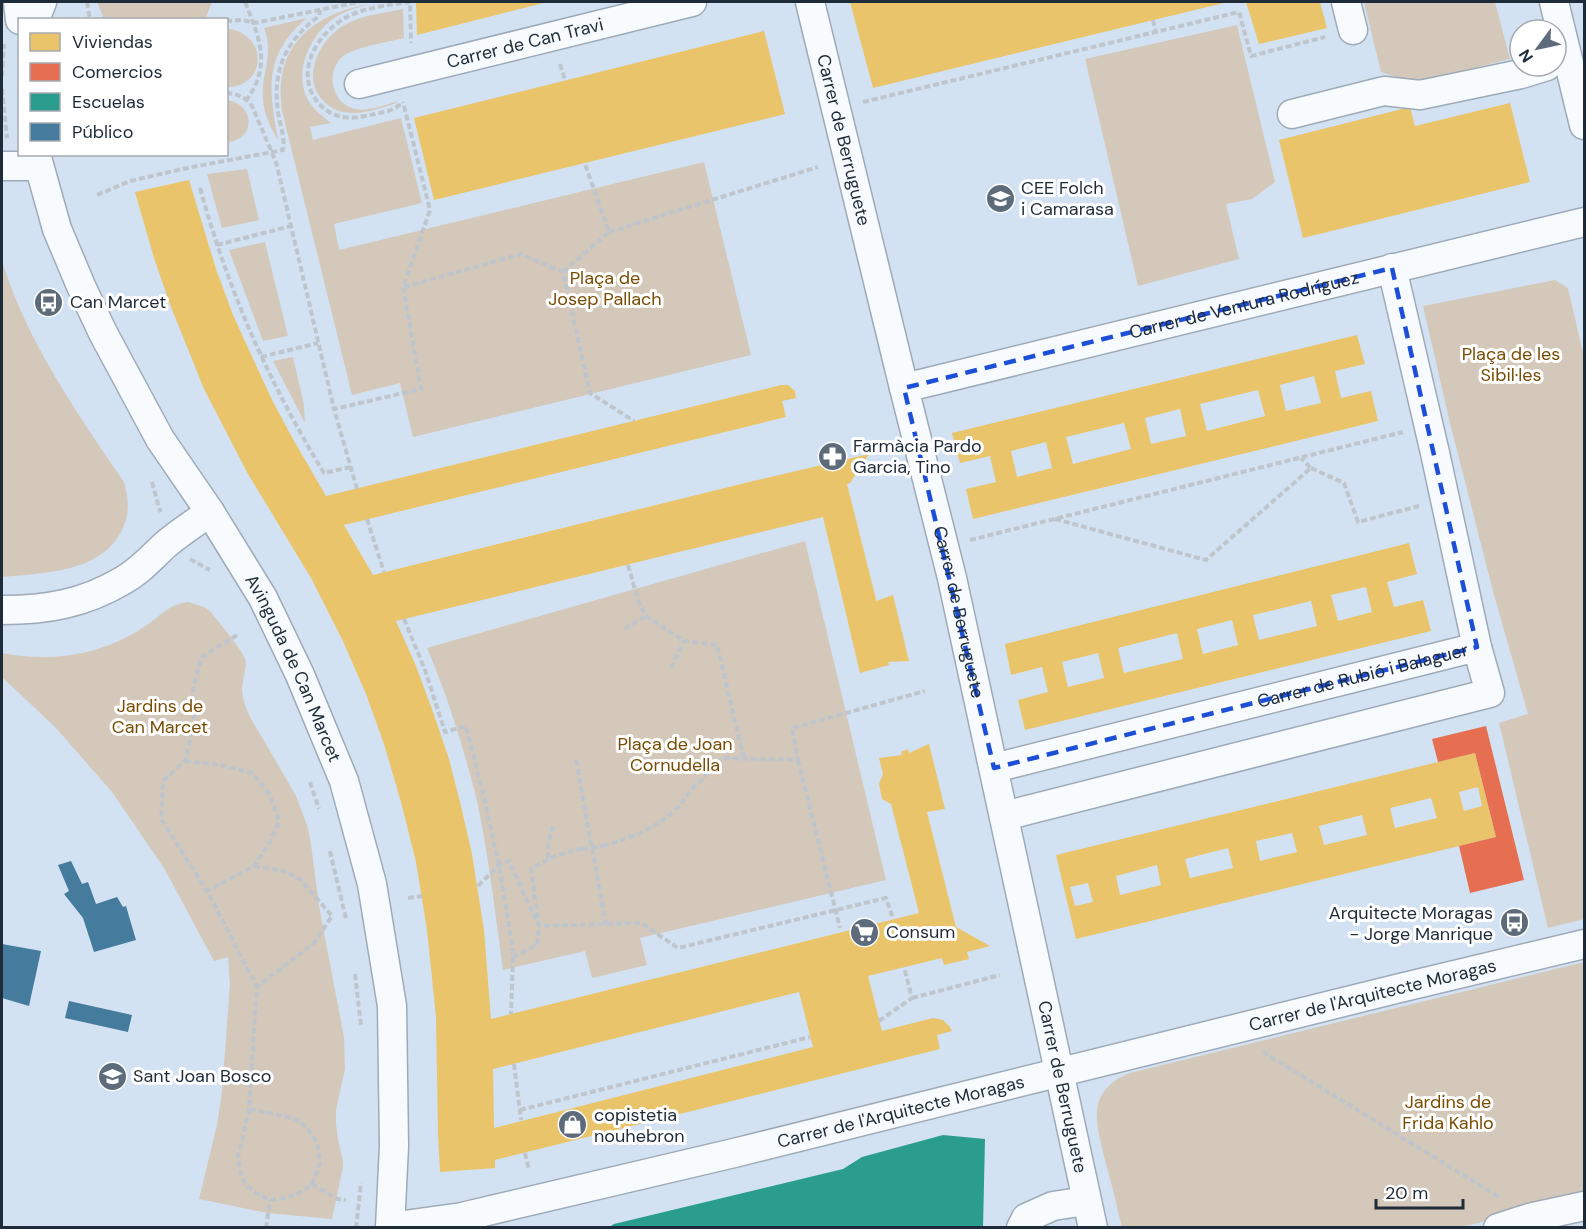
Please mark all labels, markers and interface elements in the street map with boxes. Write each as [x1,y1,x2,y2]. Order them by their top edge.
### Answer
street label: Carrer de Can Travi [444,12,606,74]
legend [18,18,228,156]
north arrow [1508,18,1568,78]
text: Viviendas [72,30,153,54]
text: N [1514,45,1538,67]
street label: Carrer de Berruguete [811,52,876,228]
text: Comercios [72,60,163,84]
text: Escuelas [72,90,145,114]
text: Público [72,120,133,144]
place label: CEE Folch i Camarasa [1021,176,1114,221]
school or university icon: CEE Folch i Camarasa [984,182,1016,214]
street label: Carrer de Ventura Rodríguez [1127,265,1361,345]
park label: Plaça de Josep Pallach [548,266,662,311]
bus stop icon: Can Marcet [33,286,65,318]
place label: Can Marcet [70,290,166,314]
park label: Plaça de les Sibil·les [1462,342,1560,387]
place label: Farmàcia Pardo Garcia, Tino [853,434,982,479]
pharmacy icon: Farmàcia Pardo Garcia, Tino [816,440,848,472]
street label: Carrer de Berruguete [927,524,990,700]
street label: Avinguda de Can Marcet [239,570,347,766]
street label: Carrer de Rubió i Balaguer [1255,638,1471,714]
park label: Jardins de Can Marcet [112,694,208,739]
park label: Plaça de Joan Cornudella [617,732,733,777]
place label: Arquitecte Moragas - Jorge Manrique [1329,901,1493,946]
bus stop icon: Arquitecte Moragas - Jorge Manrique [1498,907,1530,939]
supermarket icon: Consum [849,916,881,948]
place label: Consum [886,920,955,944]
street label: Carrer de l'Arquitecte Moragas [1246,953,1499,1037]
street label: Carrer de Berruguete [1032,998,1093,1175]
school or university icon: Sant Joan Bosco [96,1060,128,1092]
place label: Sant Joan Bosco [133,1064,272,1088]
street label: Carrer de l'Arquitecte Moragas [775,1069,1027,1154]
park label: Jardins de Frida Kahlo [1402,1090,1494,1135]
place label: copistetia nouhebron [594,1103,685,1148]
shop icon: copistetia nouhebron [557,1109,589,1141]
scale bar [1376,1172,1463,1210]
text: 20 m [1385,1181,1428,1205]

